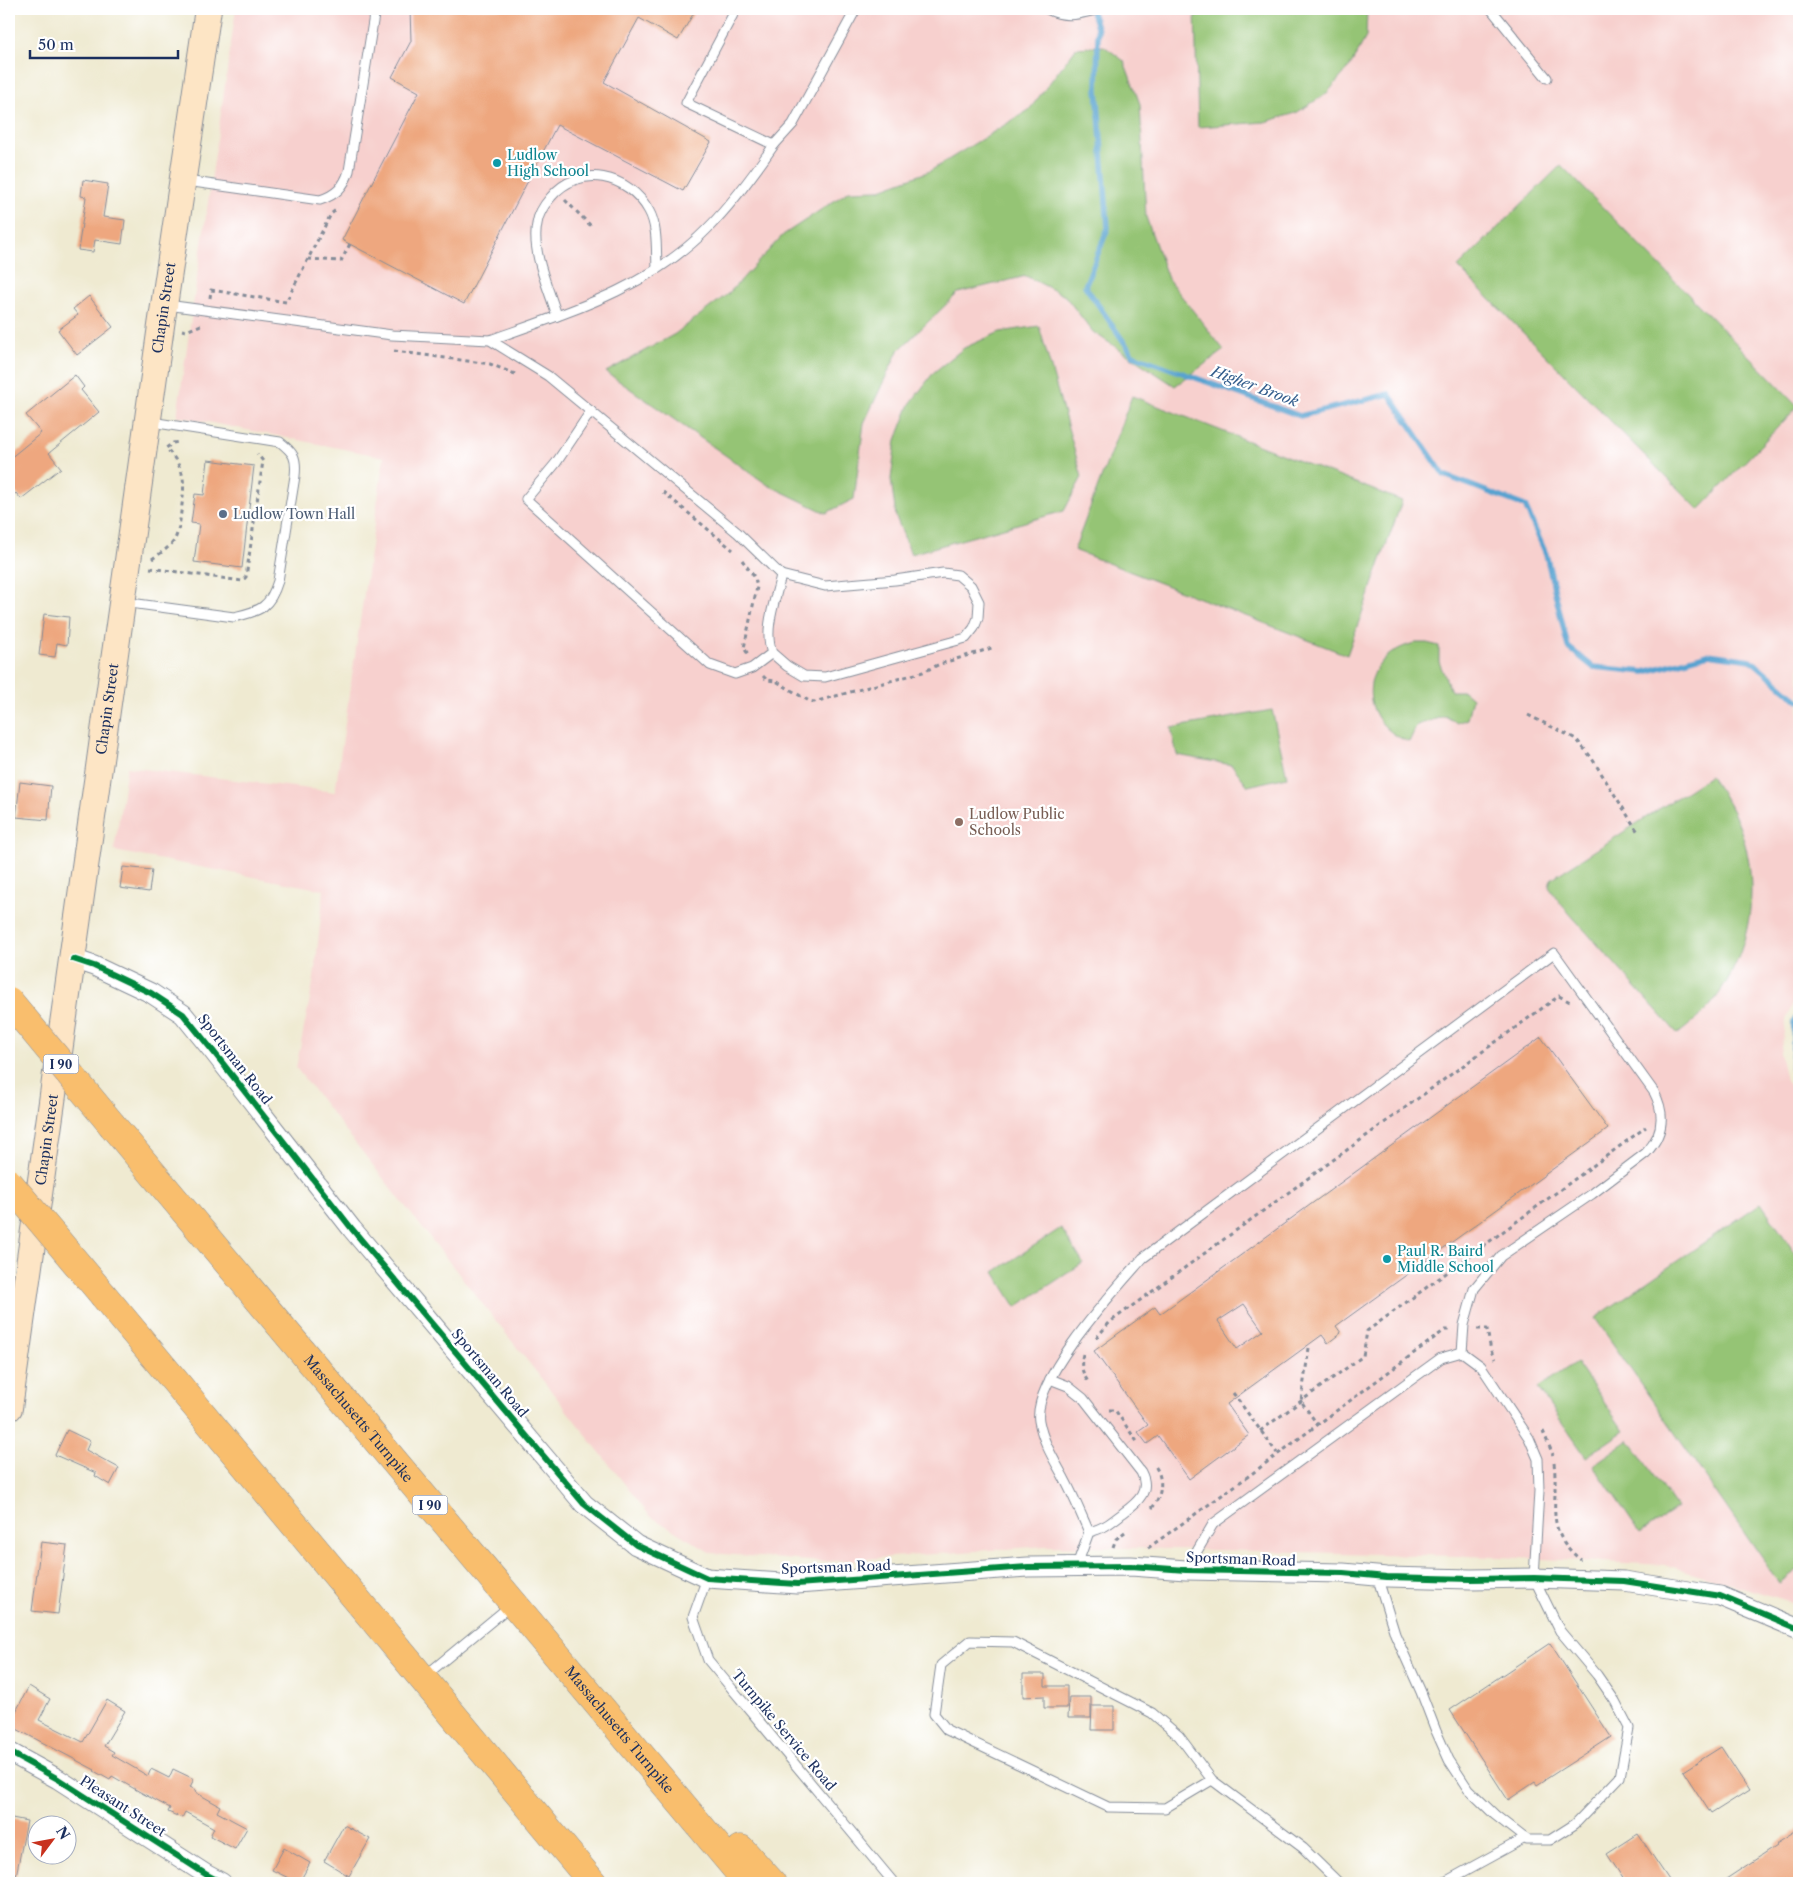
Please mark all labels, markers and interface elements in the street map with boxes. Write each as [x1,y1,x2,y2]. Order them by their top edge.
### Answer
scale bar [30,28,178,60]
text: 50 m [38,35,74,54]
place label: Ludlow High School [507,146,589,180]
marker: Ludlow High School [491,157,503,169]
street label: Chapin Street [148,261,179,355]
water label: Higher Brook [1208,361,1301,411]
place label: Ludlow Town Hall [233,505,355,523]
marker: Ludlow Town Hall [217,508,229,520]
street label: Chapin Street [92,662,123,756]
place label: Ludlow Public Schools [969,805,1065,839]
marker: Ludlow Public Schools [953,816,965,828]
street label: Sportsman Road [194,1010,276,1108]
road number: I 90 [44,1054,78,1074]
street label: Chapin Street [31,1093,62,1186]
place label: Paul R. Baird Middle School [1397,1242,1494,1276]
marker: Paul R. Baird Middle School [1381,1253,1393,1265]
street label: Sportsman Road [448,1325,533,1421]
street label: Massachusetts Turnpike [300,1351,417,1486]
road number: I 90 [412,1496,448,1514]
street label: Sportsman Road [1186,1548,1297,1570]
street label: Sportsman Road [781,1556,892,1578]
street label: Massachusetts Turnpike [561,1662,678,1797]
street label: Turnpike Service Road [728,1666,840,1795]
street label: Pleasant Street [76,1771,170,1841]
north arrow [28,1814,78,1864]
text: N [52,1823,74,1843]

